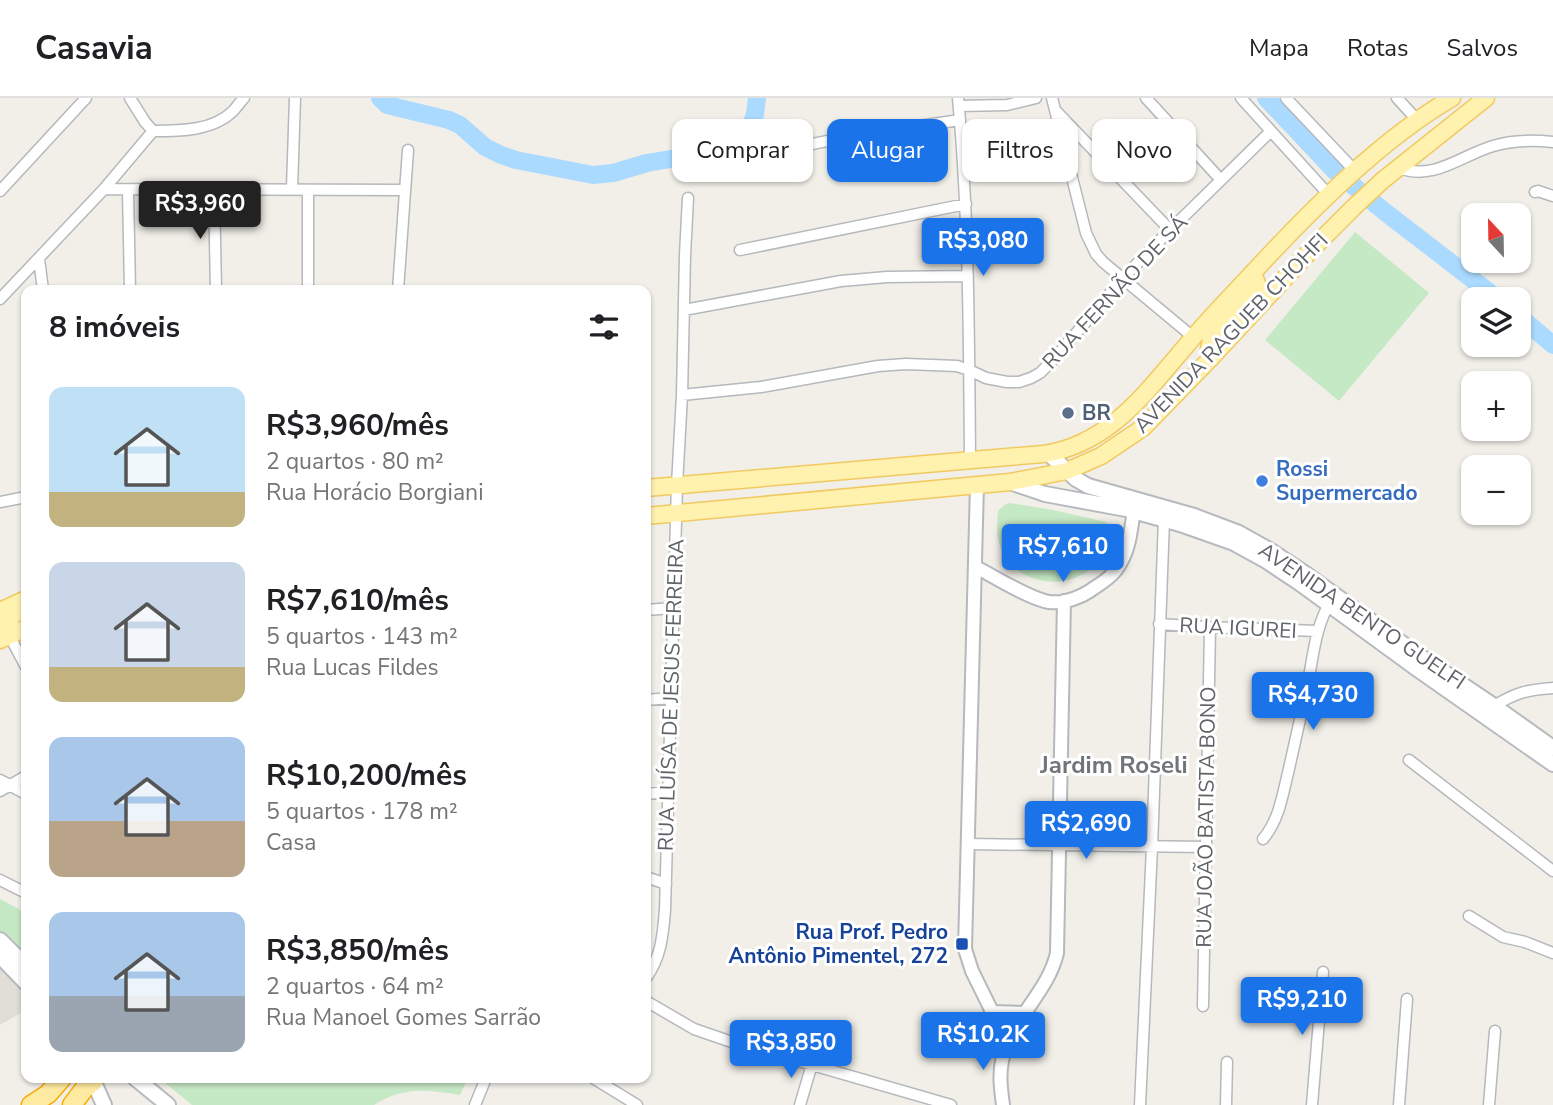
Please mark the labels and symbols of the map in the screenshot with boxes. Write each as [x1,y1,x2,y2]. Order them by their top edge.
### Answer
pin: R$3,960 [135,181,265,241]
north arrow [1461,203,1531,273]
street label: RUA FERNÃO DE SÁ [1036,209,1194,375]
pin: R$3,080 [918,218,1048,278]
street label: AVENIDA RAGUEB CHOHFI [1128,227,1334,439]
place label: BR [1082,399,1111,427]
marker: BR [1060,405,1076,421]
place label: Rossi Supermercado [1276,455,1418,507]
marker: Rossi Supermercado [1254,473,1270,489]
pin: R$7,610 [998,524,1128,584]
street label: AVENIDA BENTO GUELFI [1253,536,1471,696]
street label: RUA LUÍSA DE JESUS FERREIRA [652,539,690,851]
street label: RUA IGUREI [1179,611,1297,645]
pin: R$4,730 [1248,672,1378,732]
street label: RUA JOÃO BATISTA BONO [1190,686,1222,948]
district label: Jardim Roseli [1039,749,1188,781]
pin: R$2,690 [1021,802,1151,861]
place label: Rua Prof. Pedro Antônio Pimentel, 272 [729,918,948,970]
marker: Rua Prof. Pedro Antônio Pimentel, 272 [954,936,970,952]
pin: R$9,210 [1237,978,1367,1037]
pin: R$10.2K [918,1012,1048,1072]
pin: R$3,850 [726,1020,856,1080]

